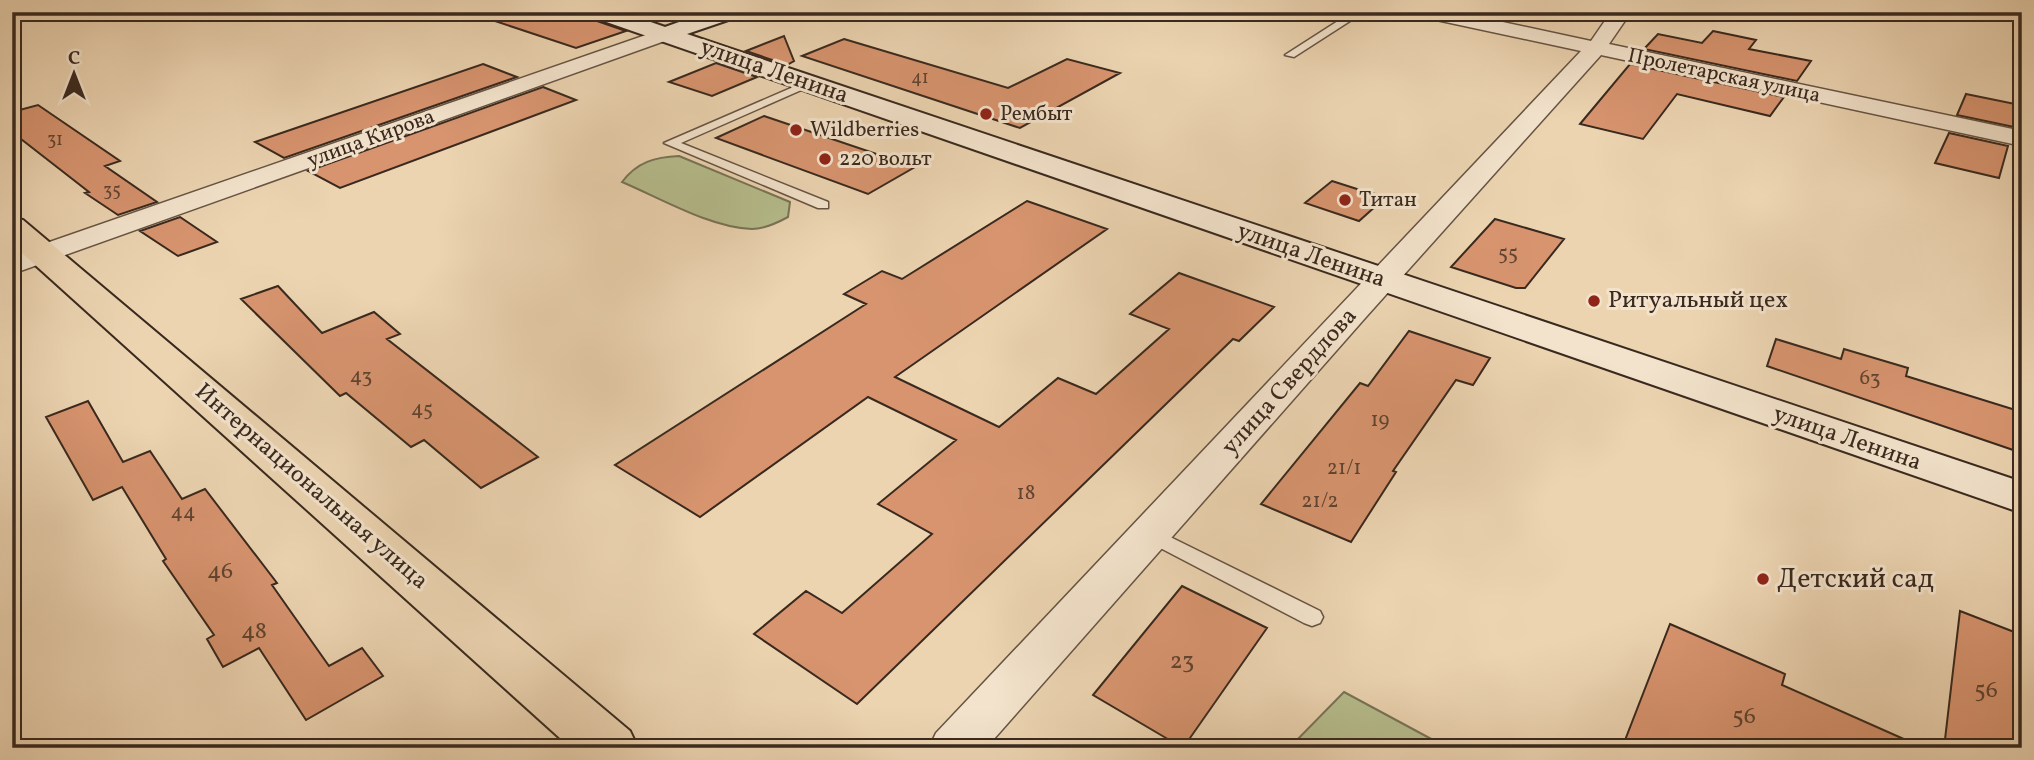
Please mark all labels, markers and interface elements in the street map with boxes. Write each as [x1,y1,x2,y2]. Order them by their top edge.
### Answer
street label: улица Ленина [695,31,853,113]
north arrow [38,38,108,108]
street label: Пролетарская улица [1625,41,1823,111]
text: С [68,46,80,72]
house number: 41 [911,66,929,91]
place label: Рембыт [1000,100,1073,129]
street label: улица Кирова [303,102,439,176]
marker: Рембыт [978,106,994,122]
place label: Wildberries [810,116,919,145]
marker: Wildberries [788,122,804,138]
house number: 31 [47,128,63,153]
place label: 220 вольт [839,145,932,174]
marker: 220 вольт [817,151,833,167]
house number: 35 [103,179,121,204]
place label: Титан [1359,186,1417,215]
marker: Титан [1337,192,1353,208]
street label: улица Ленина [1232,215,1390,297]
house number: 55 [1498,239,1518,268]
place label: Ритуальный цех [1608,284,1788,318]
marker: Ритуальный цех [1586,293,1602,309]
street label: улица Свердлова [1214,301,1366,463]
house number: 43 [350,362,372,391]
house number: 63 [1859,364,1881,393]
street label: Интернациональная улица [187,376,435,598]
house number: 45 [411,395,433,424]
street label: улица Ленина [1768,398,1926,480]
house number: 19 [1370,406,1390,435]
house number: 21/1 [1327,454,1361,483]
house number: 18 [1017,479,1035,508]
house number: 21/2 [1301,487,1339,516]
house number: 44 [170,498,196,527]
house number: 46 [207,555,233,589]
place label: Детский сад [1777,560,1934,599]
marker: Детский сад [1755,571,1771,587]
house number: 48 [241,615,267,649]
house number: 23 [1170,645,1194,679]
house number: 56 [1974,674,1998,708]
house number: 56 [1732,700,1756,734]

